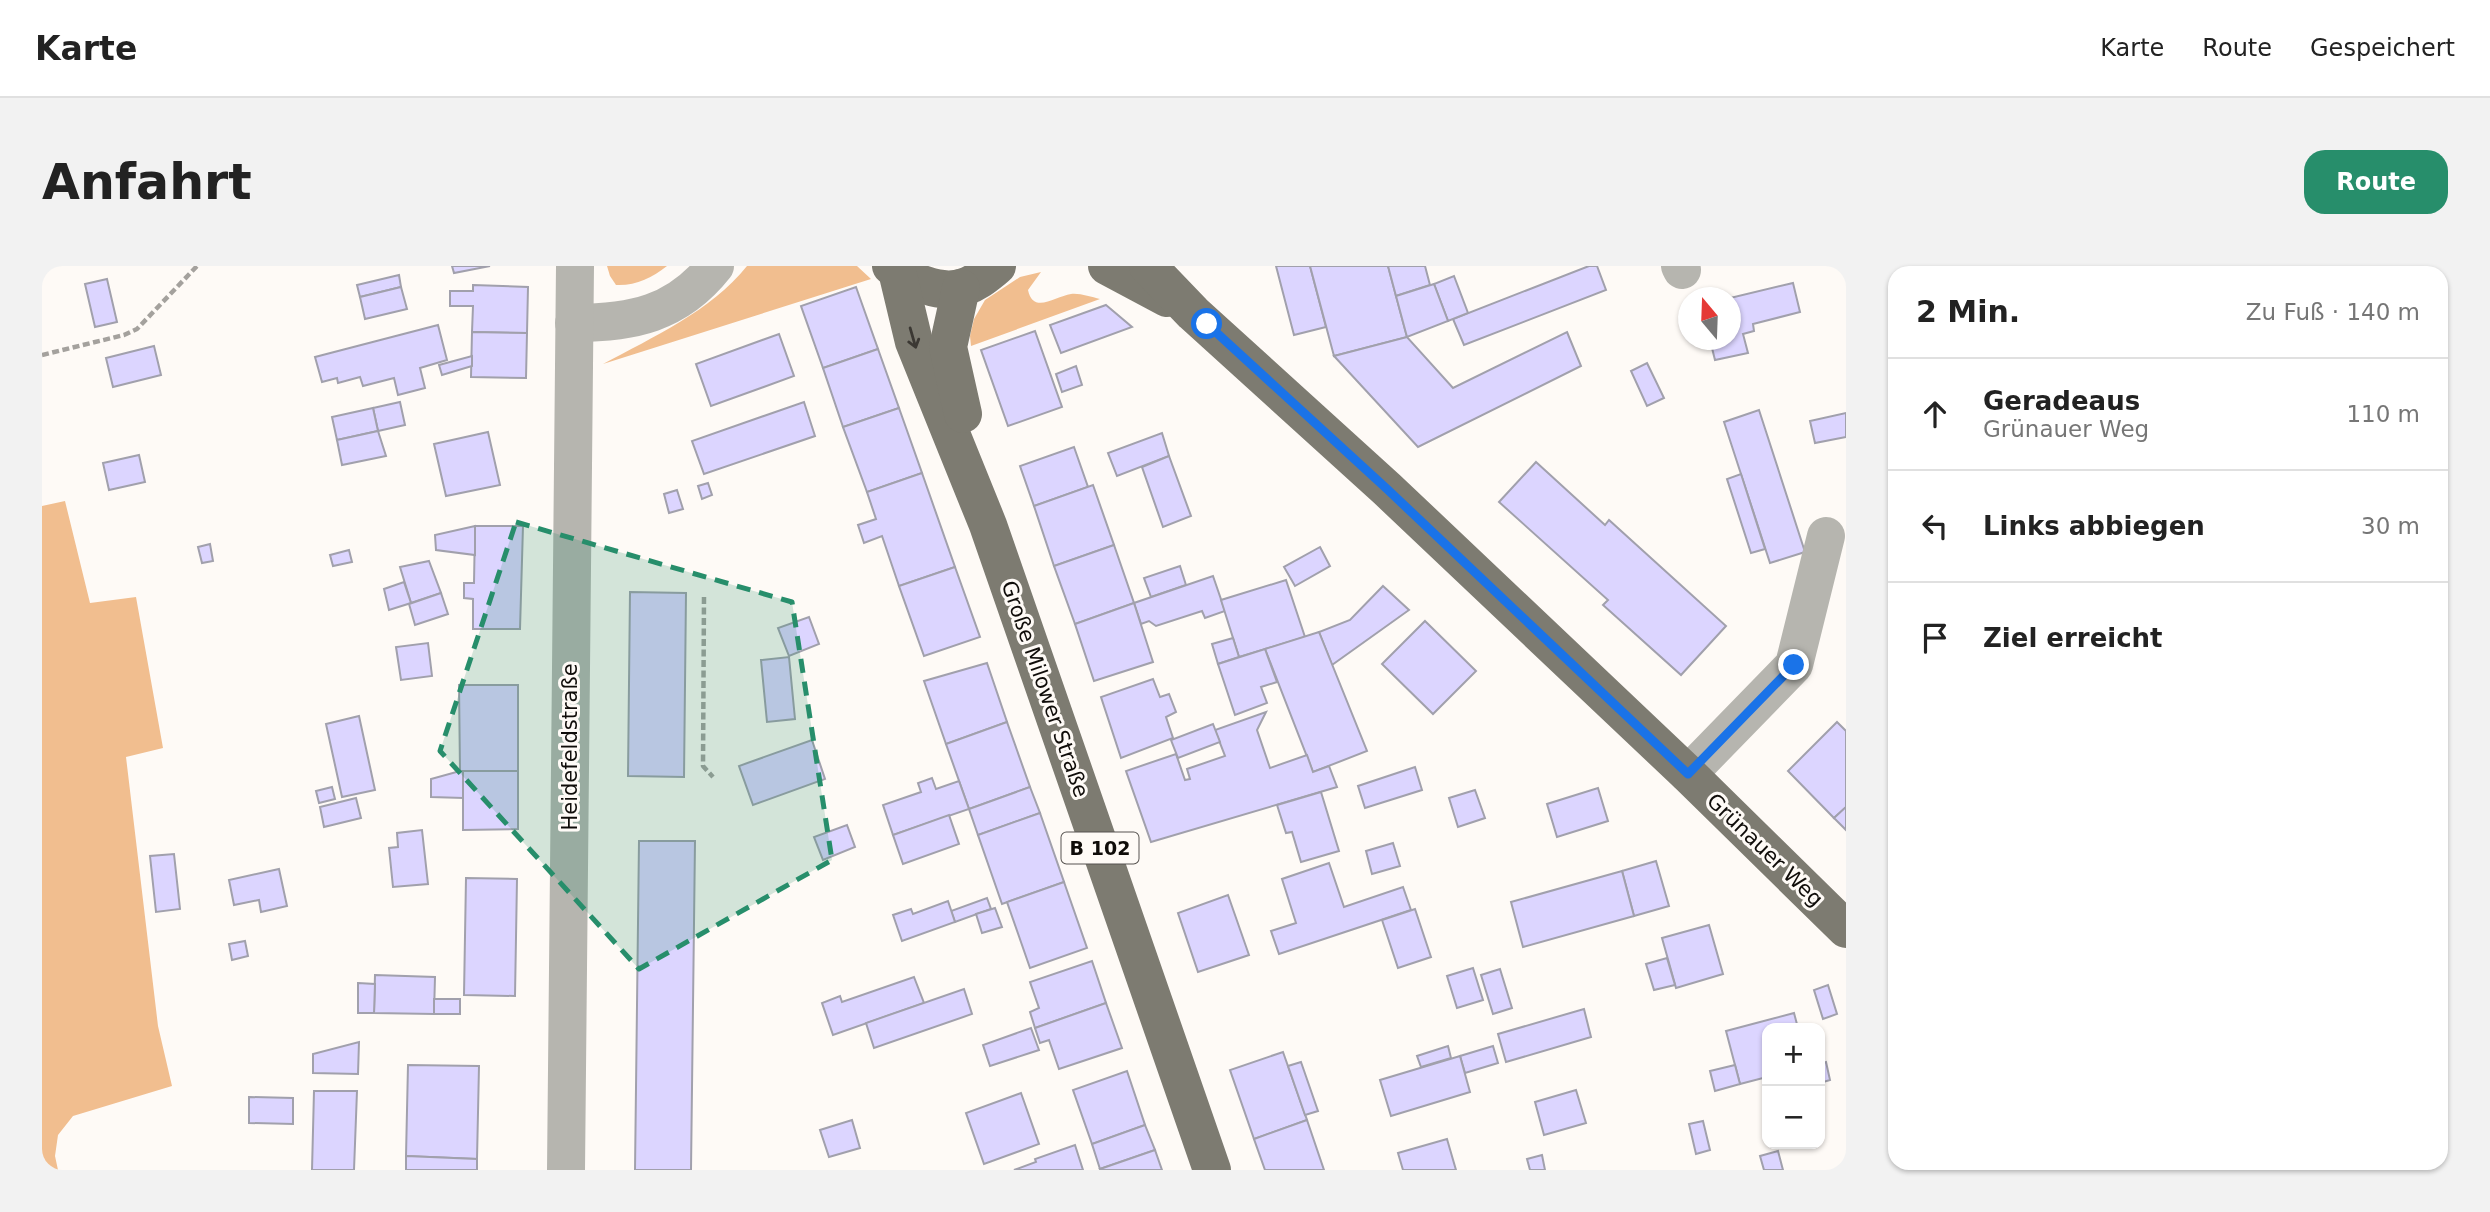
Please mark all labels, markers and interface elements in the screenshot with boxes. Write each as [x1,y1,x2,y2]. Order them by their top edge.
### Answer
text: Karte [35,29,137,68]
text: Karte [2100,34,2164,62]
text: Route [2202,34,2272,62]
text: Gespeichert [2310,34,2455,62]
button: Route [2304,150,2448,214]
text: Anfahrt [42,154,252,211]
north arrow [1678,287,1741,350]
text: 2 Min. [1916,294,2020,329]
text: Zu Fuß · 140 m [2246,299,2420,325]
route start [1191,308,1222,339]
one-way arrow [908,326,921,348]
text: Geradeaus [1983,386,2140,416]
icon: ahead [1916,395,1954,433]
text: 110 m [2346,401,2420,427]
text: Grünauer Weg [1983,416,2149,442]
icon: left [1916,507,1954,545]
text: Links abbiegen [1983,511,2205,541]
text: 30 m [2361,513,2420,539]
street label: Große Milower Straße [997,578,1093,800]
icon: arrive [1916,619,1954,657]
text: Ziel erreicht [1983,623,2163,653]
route end [1778,649,1809,680]
street label: Heidefeldstraße [558,663,582,831]
street label: Grünauer Weg [1702,789,1828,911]
road number: B 102 [1062,832,1138,863]
map controls [1762,1023,1825,1149]
button: + [1762,1023,1825,1086]
button: − [1762,1086,1825,1149]

